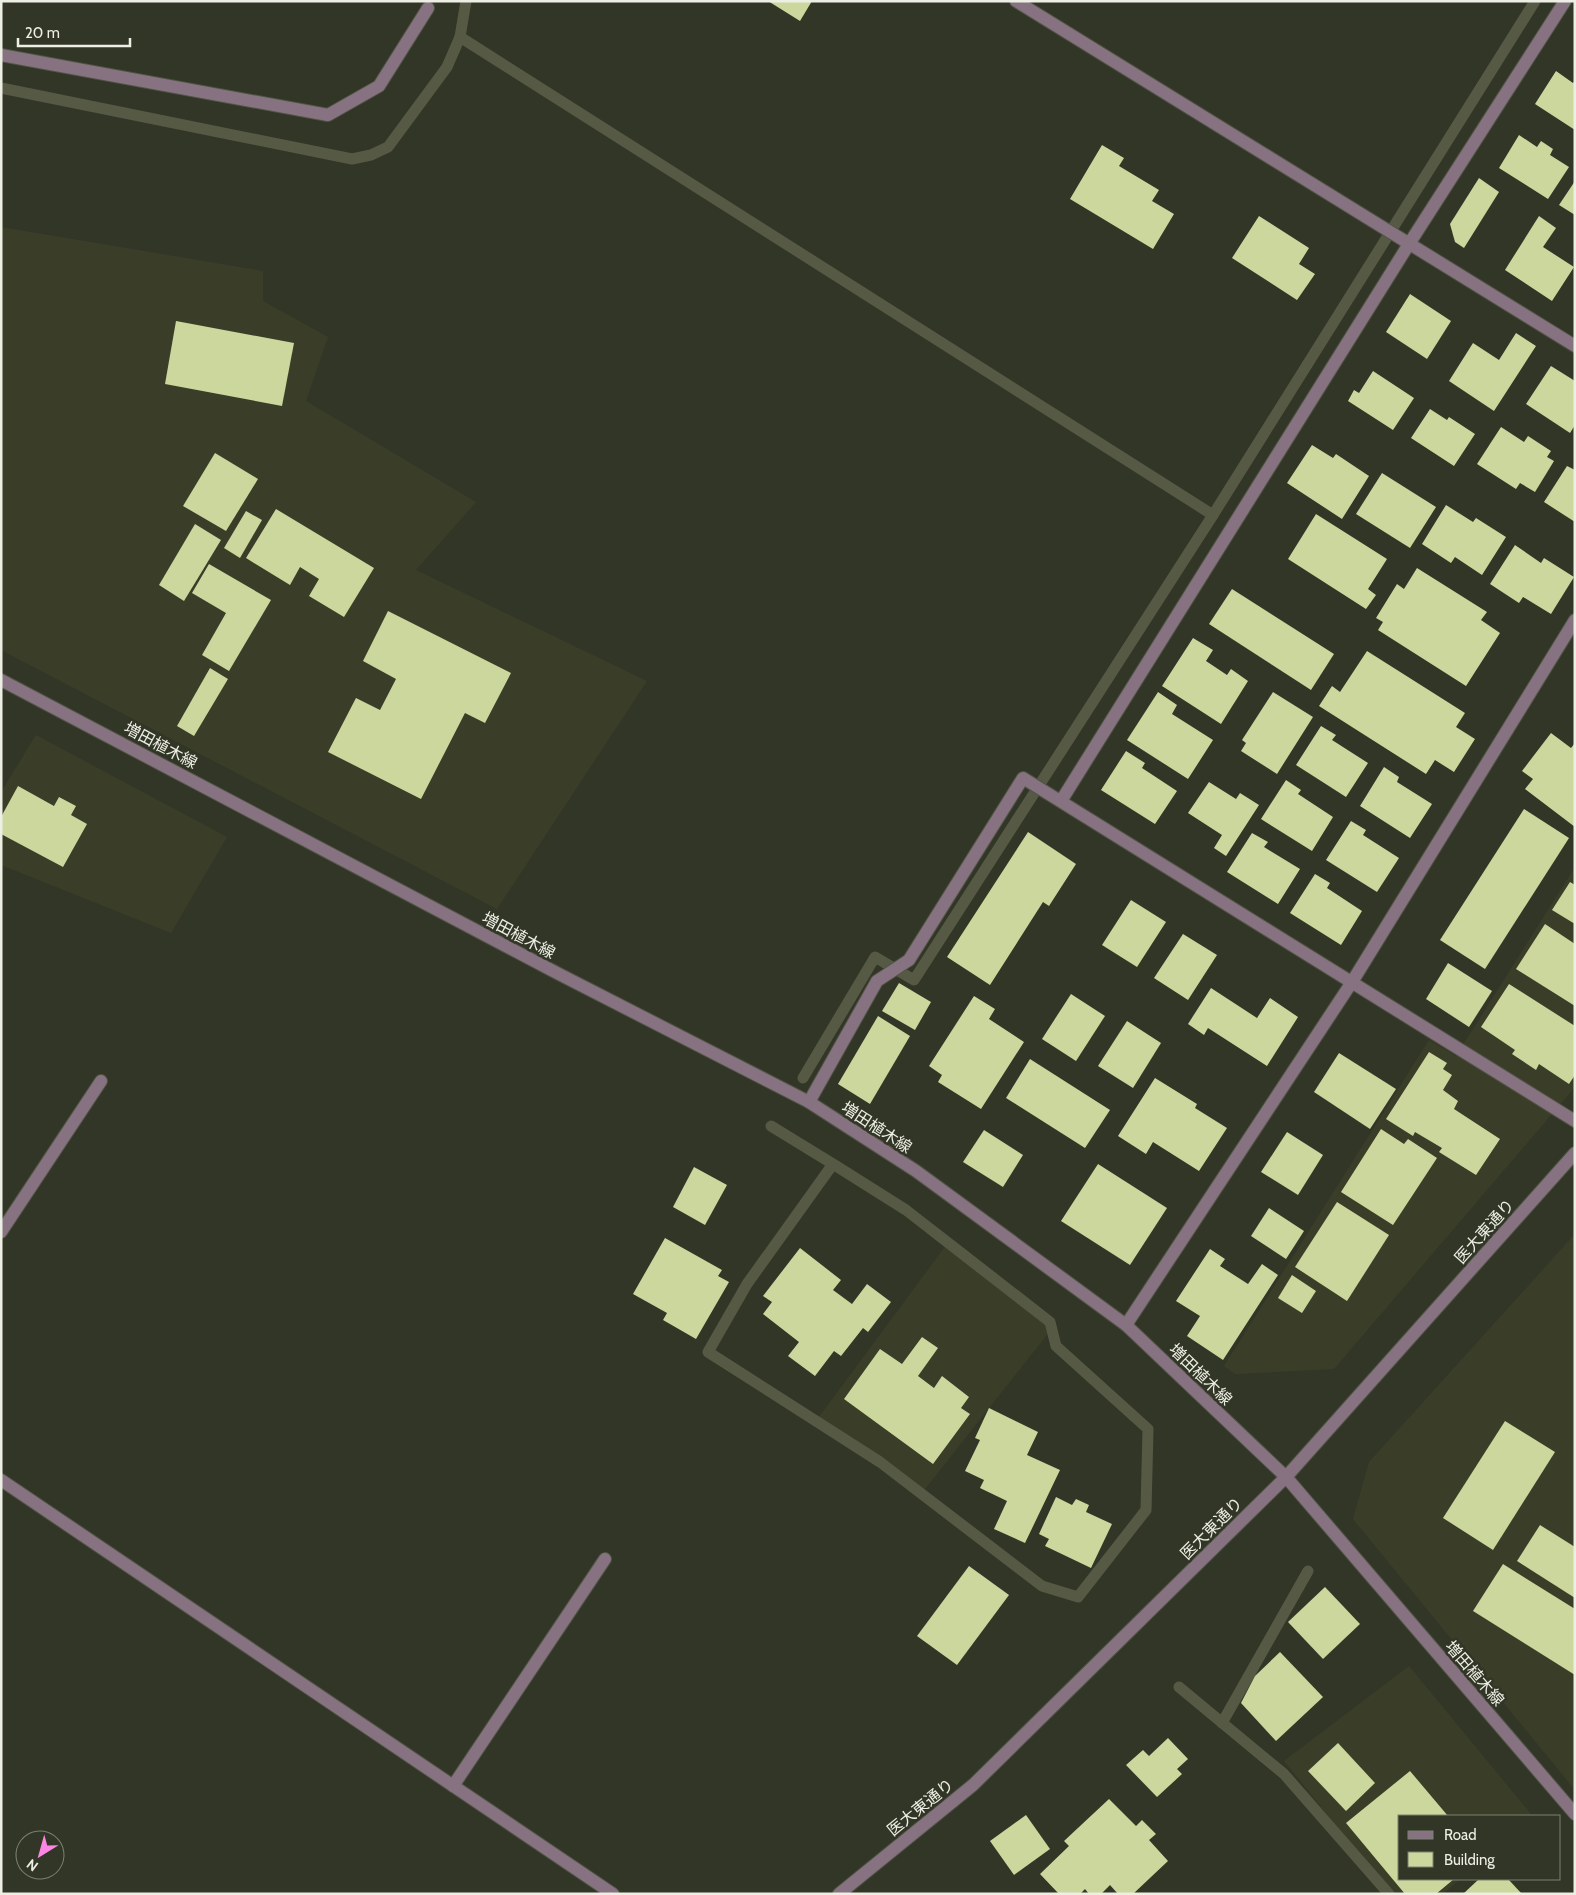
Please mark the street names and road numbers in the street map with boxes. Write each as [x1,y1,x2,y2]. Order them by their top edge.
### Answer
street label: 増田植木線 [121,718,201,773]
street label: 増田植木線 [479,908,559,963]
street label: 増田植木線 [838,1098,915,1157]
street label: 医大東通り [1451,1195,1518,1267]
street label: 増田植木線 [1165,1340,1236,1409]
street label: 医大東通り [1176,1493,1246,1563]
street label: 増田植木線 [1441,1637,1508,1710]
street label: 医大東通り [883,1775,957,1840]

